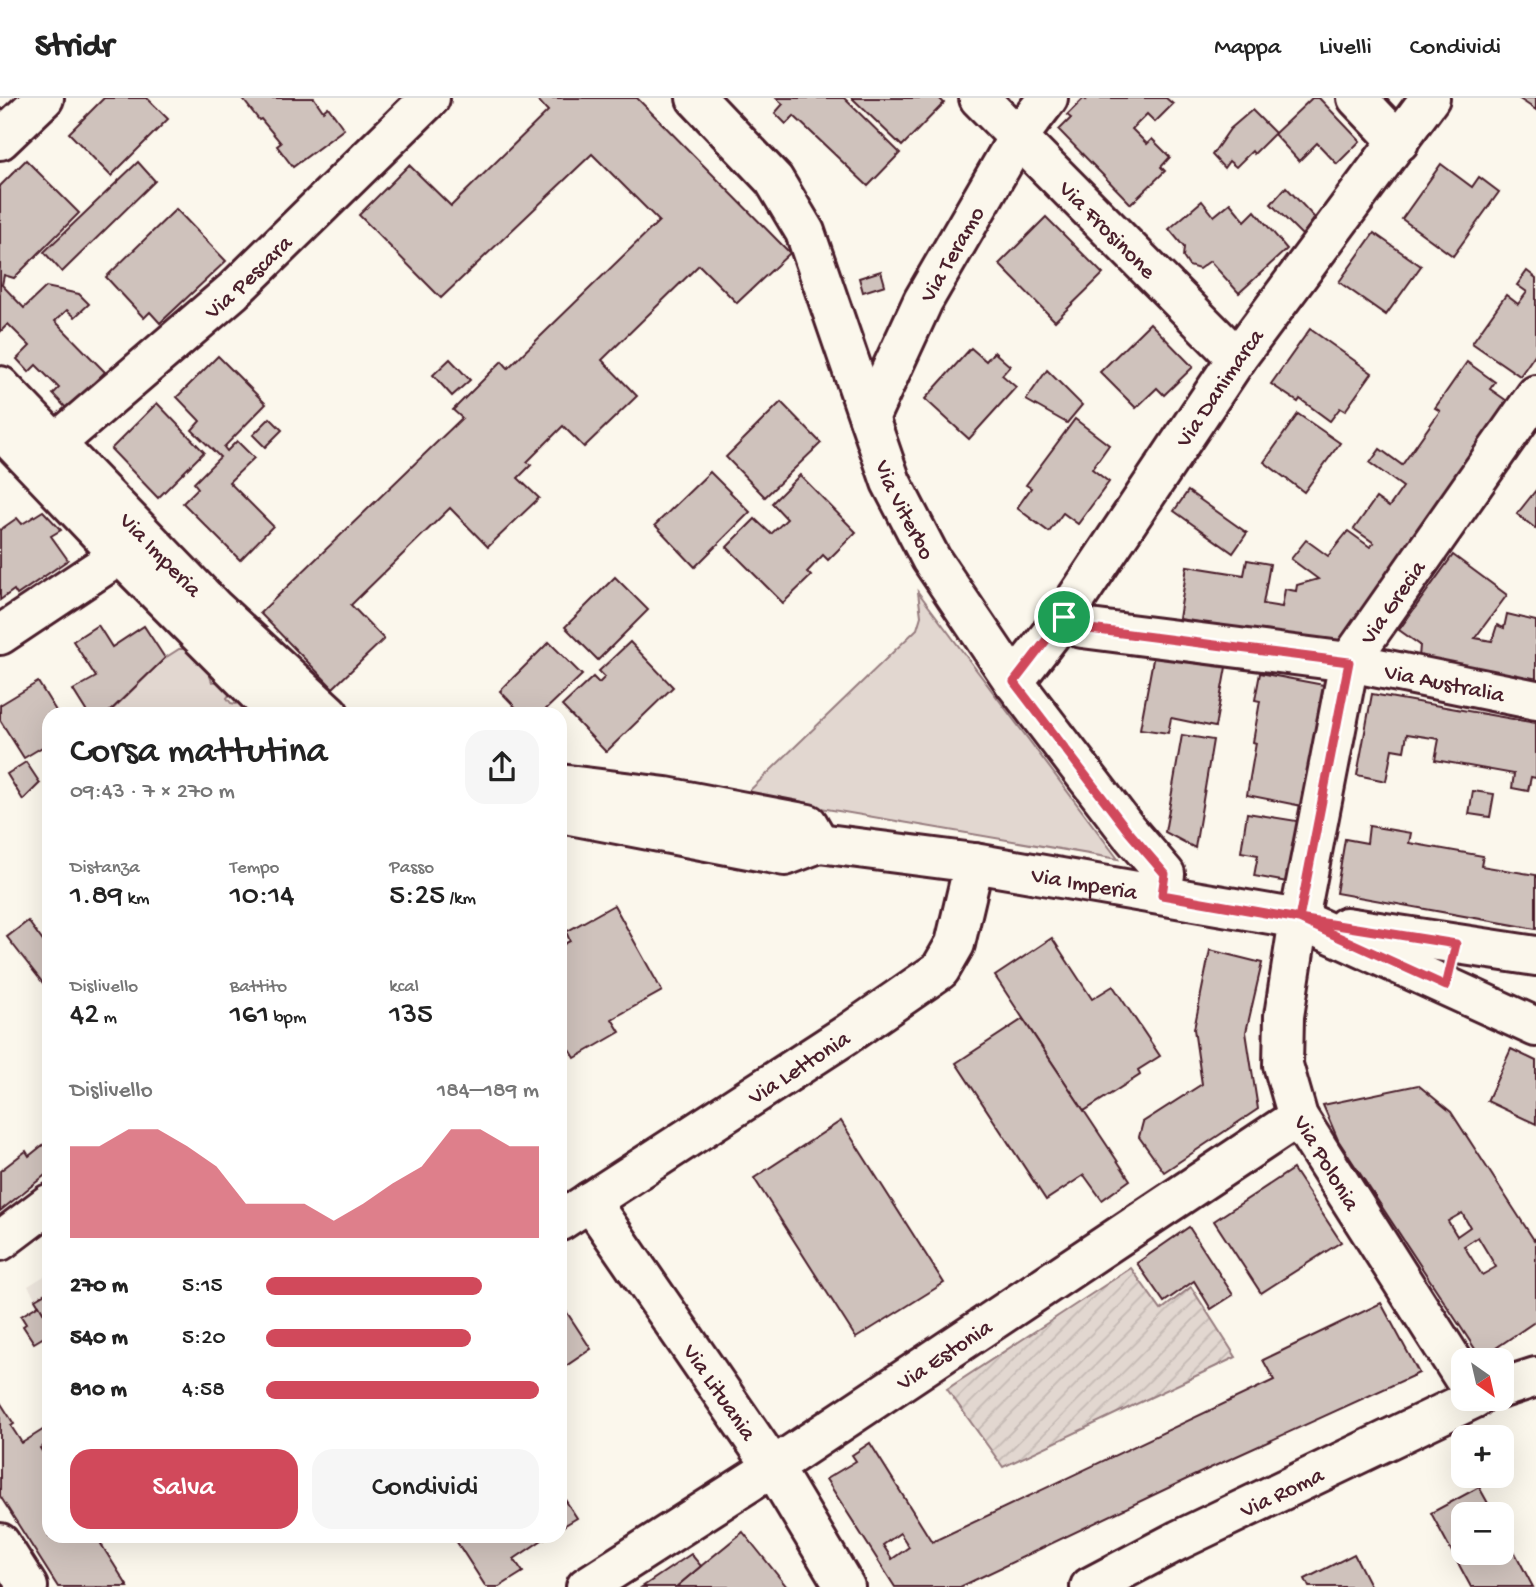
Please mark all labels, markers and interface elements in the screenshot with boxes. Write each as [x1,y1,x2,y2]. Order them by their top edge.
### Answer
text: Stridr [35,29,114,67]
text: Mappa [1214,34,1281,63]
text: Livelli [1319,34,1372,63]
text: Condividi [1410,34,1501,63]
street label: Via Frosinone [1051,176,1161,286]
street label: Via Teramo [915,202,992,309]
street label: Via Pescara [199,230,300,327]
street label: Via Danimarca [1171,323,1272,454]
street label: Via Viterbo [867,456,939,565]
street label: Via Imperia [112,508,207,605]
street label: Via Grecia [1355,555,1434,651]
pin [1034,587,1094,647]
icon: arrive [1045,598,1083,636]
street label: Via Australia [1381,659,1508,711]
button: share [465,730,539,804]
text: Corsa mattutina [70,731,328,775]
text: 09:43 · 7 × 270 m [70,779,235,806]
text: Distanza [70,857,140,880]
text: Tempo [230,857,279,880]
text: Passo [389,857,434,880]
street label: Via Imperia [1028,863,1140,908]
text: 1.89 [70,880,123,915]
text: 10:14 [230,880,295,915]
text: 5:25 [389,880,445,915]
text: km [123,888,149,911]
text: /km [445,888,476,911]
text: Dislivello [70,976,138,999]
text: Battito [230,976,287,999]
text: kcal [389,976,419,999]
text: 42 [70,999,99,1034]
text: 161 [230,999,269,1034]
text: 135 [389,999,433,1034]
text: m [99,1007,117,1030]
text: bpm [269,1007,306,1030]
street label: Via Lettonia [743,1026,857,1113]
text: Dislivello [70,1078,153,1105]
text: 184–189 m [437,1078,539,1105]
street label: Via Polonia [1286,1110,1365,1217]
text: 270 m [70,1273,128,1300]
text: 5:15 [182,1273,223,1300]
street label: Via Estonia [892,1314,999,1398]
text: 540 m [70,1325,128,1352]
text: 5:20 [182,1325,226,1352]
street label: Via Lituania [675,1339,761,1448]
north arrow [1451,1348,1514,1410]
map controls [1451,1348,1514,1565]
text: 810 m [70,1377,127,1404]
text: 4:58 [182,1377,225,1404]
button: + [1451,1425,1514,1488]
button: Salva [70,1449,298,1529]
button: Condividi [312,1449,539,1529]
street label: Via Roma [1236,1462,1330,1526]
button: − [1451,1502,1514,1565]

